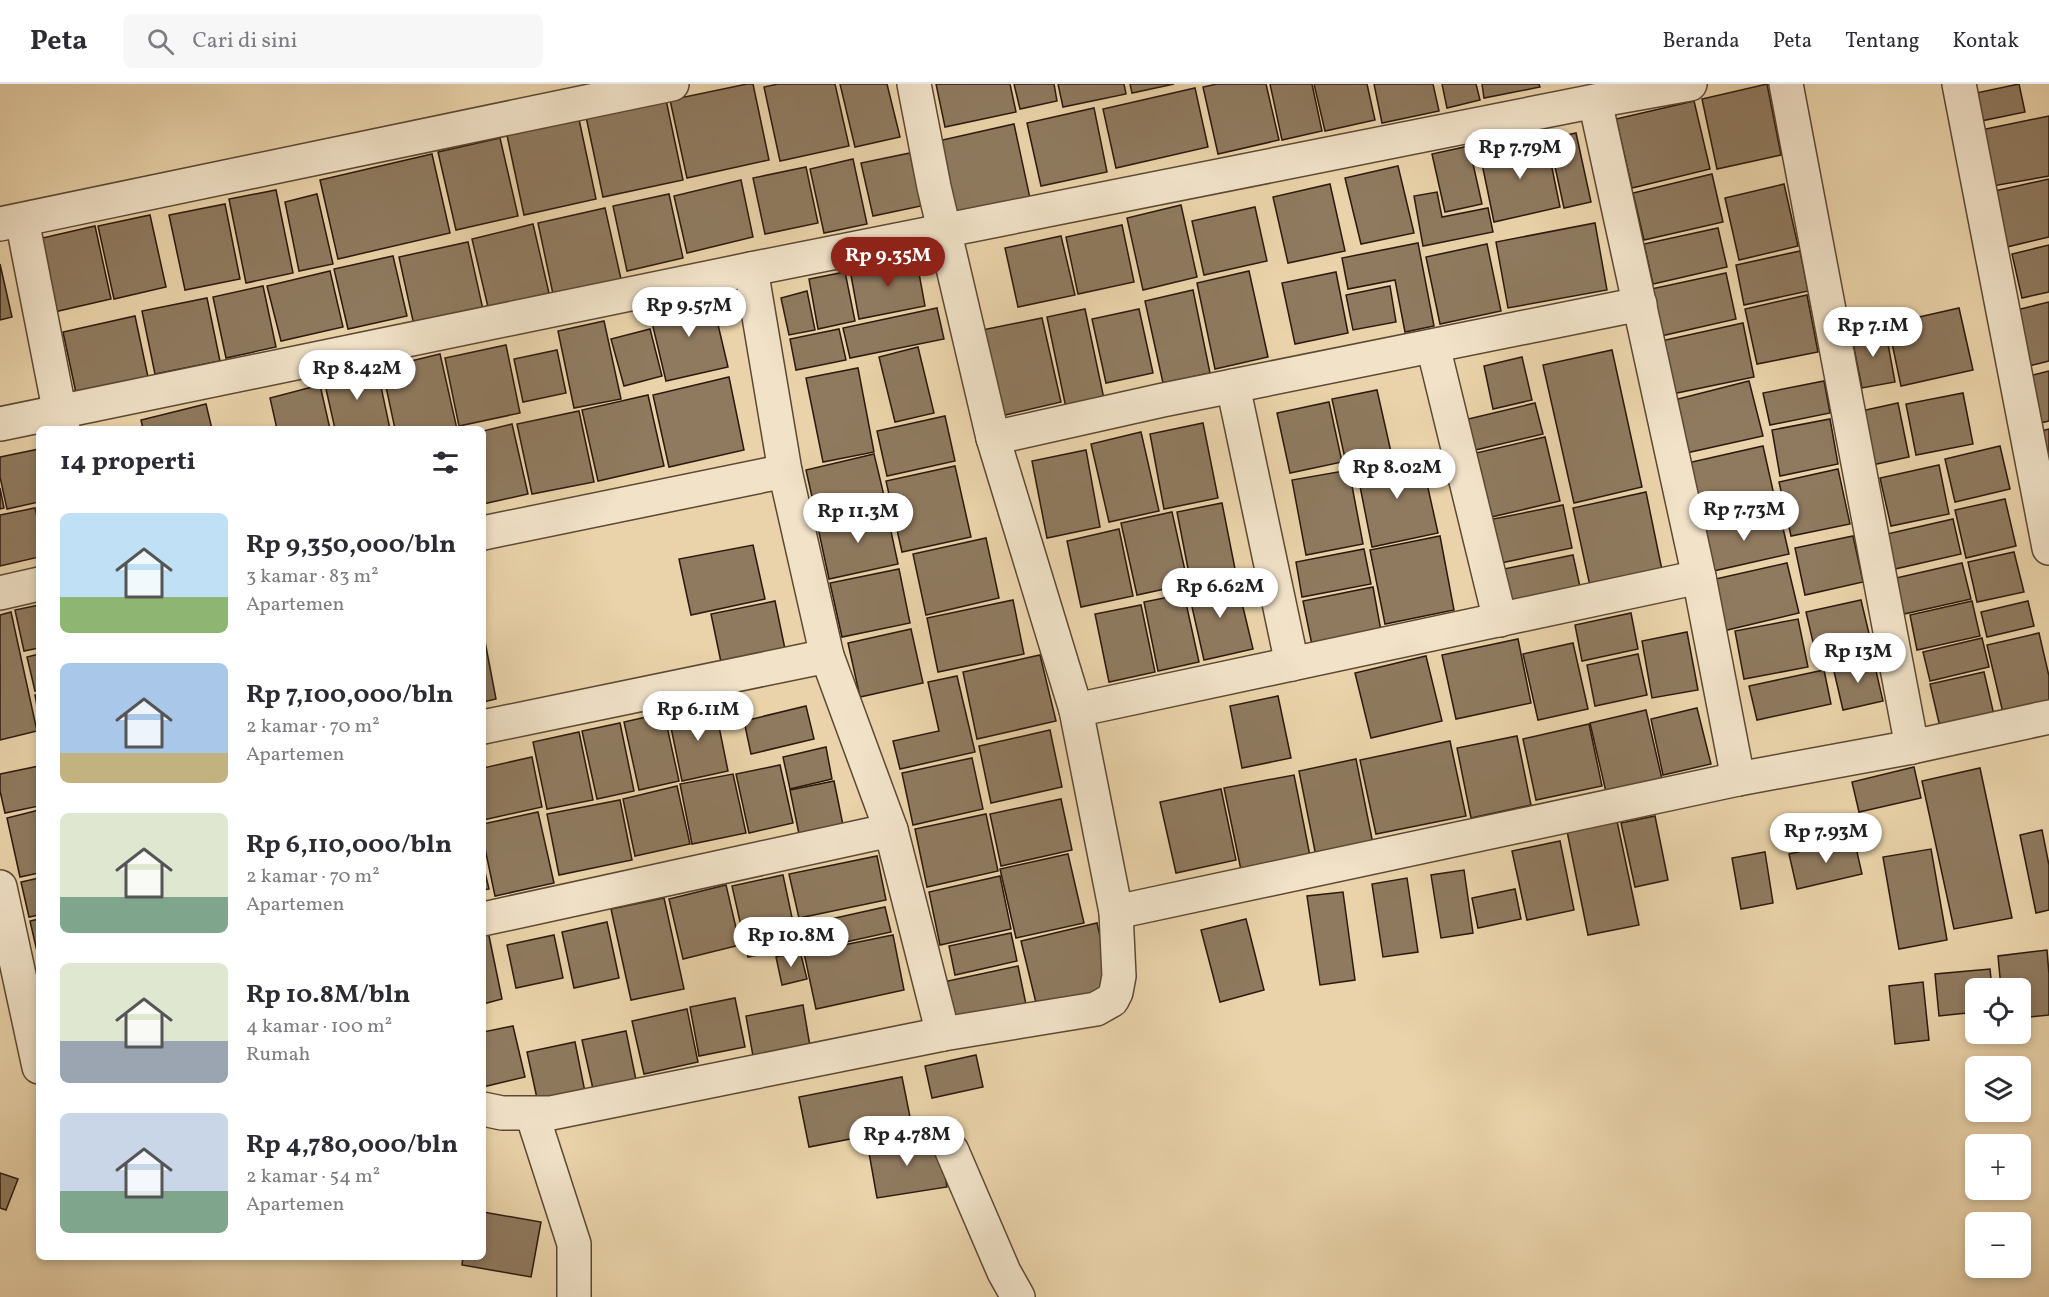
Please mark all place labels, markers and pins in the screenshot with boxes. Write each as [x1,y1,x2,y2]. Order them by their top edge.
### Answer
pin: Rp 7.79M [1458,129,1582,180]
pin: Rp 9.35M [826,237,950,288]
pin: Rp 9.57M [627,287,751,338]
pin: Rp 7.1M [1818,307,1928,358]
pin: Rp 8.42M [295,350,419,401]
pin: Rp 8.02M [1335,449,1459,500]
pin: Rp 7.73M [1682,491,1806,542]
pin: Rp 11.3M [796,493,920,544]
pin: Rp 6.62M [1158,568,1282,619]
pin: Rp 13M [1809,633,1907,684]
pin: Rp 6.11M [636,691,760,742]
pin: Rp 7.93M [1764,813,1888,864]
pin: Rp 10.8M [729,917,853,968]
pin: Rp 4.78M [845,1116,969,1167]

